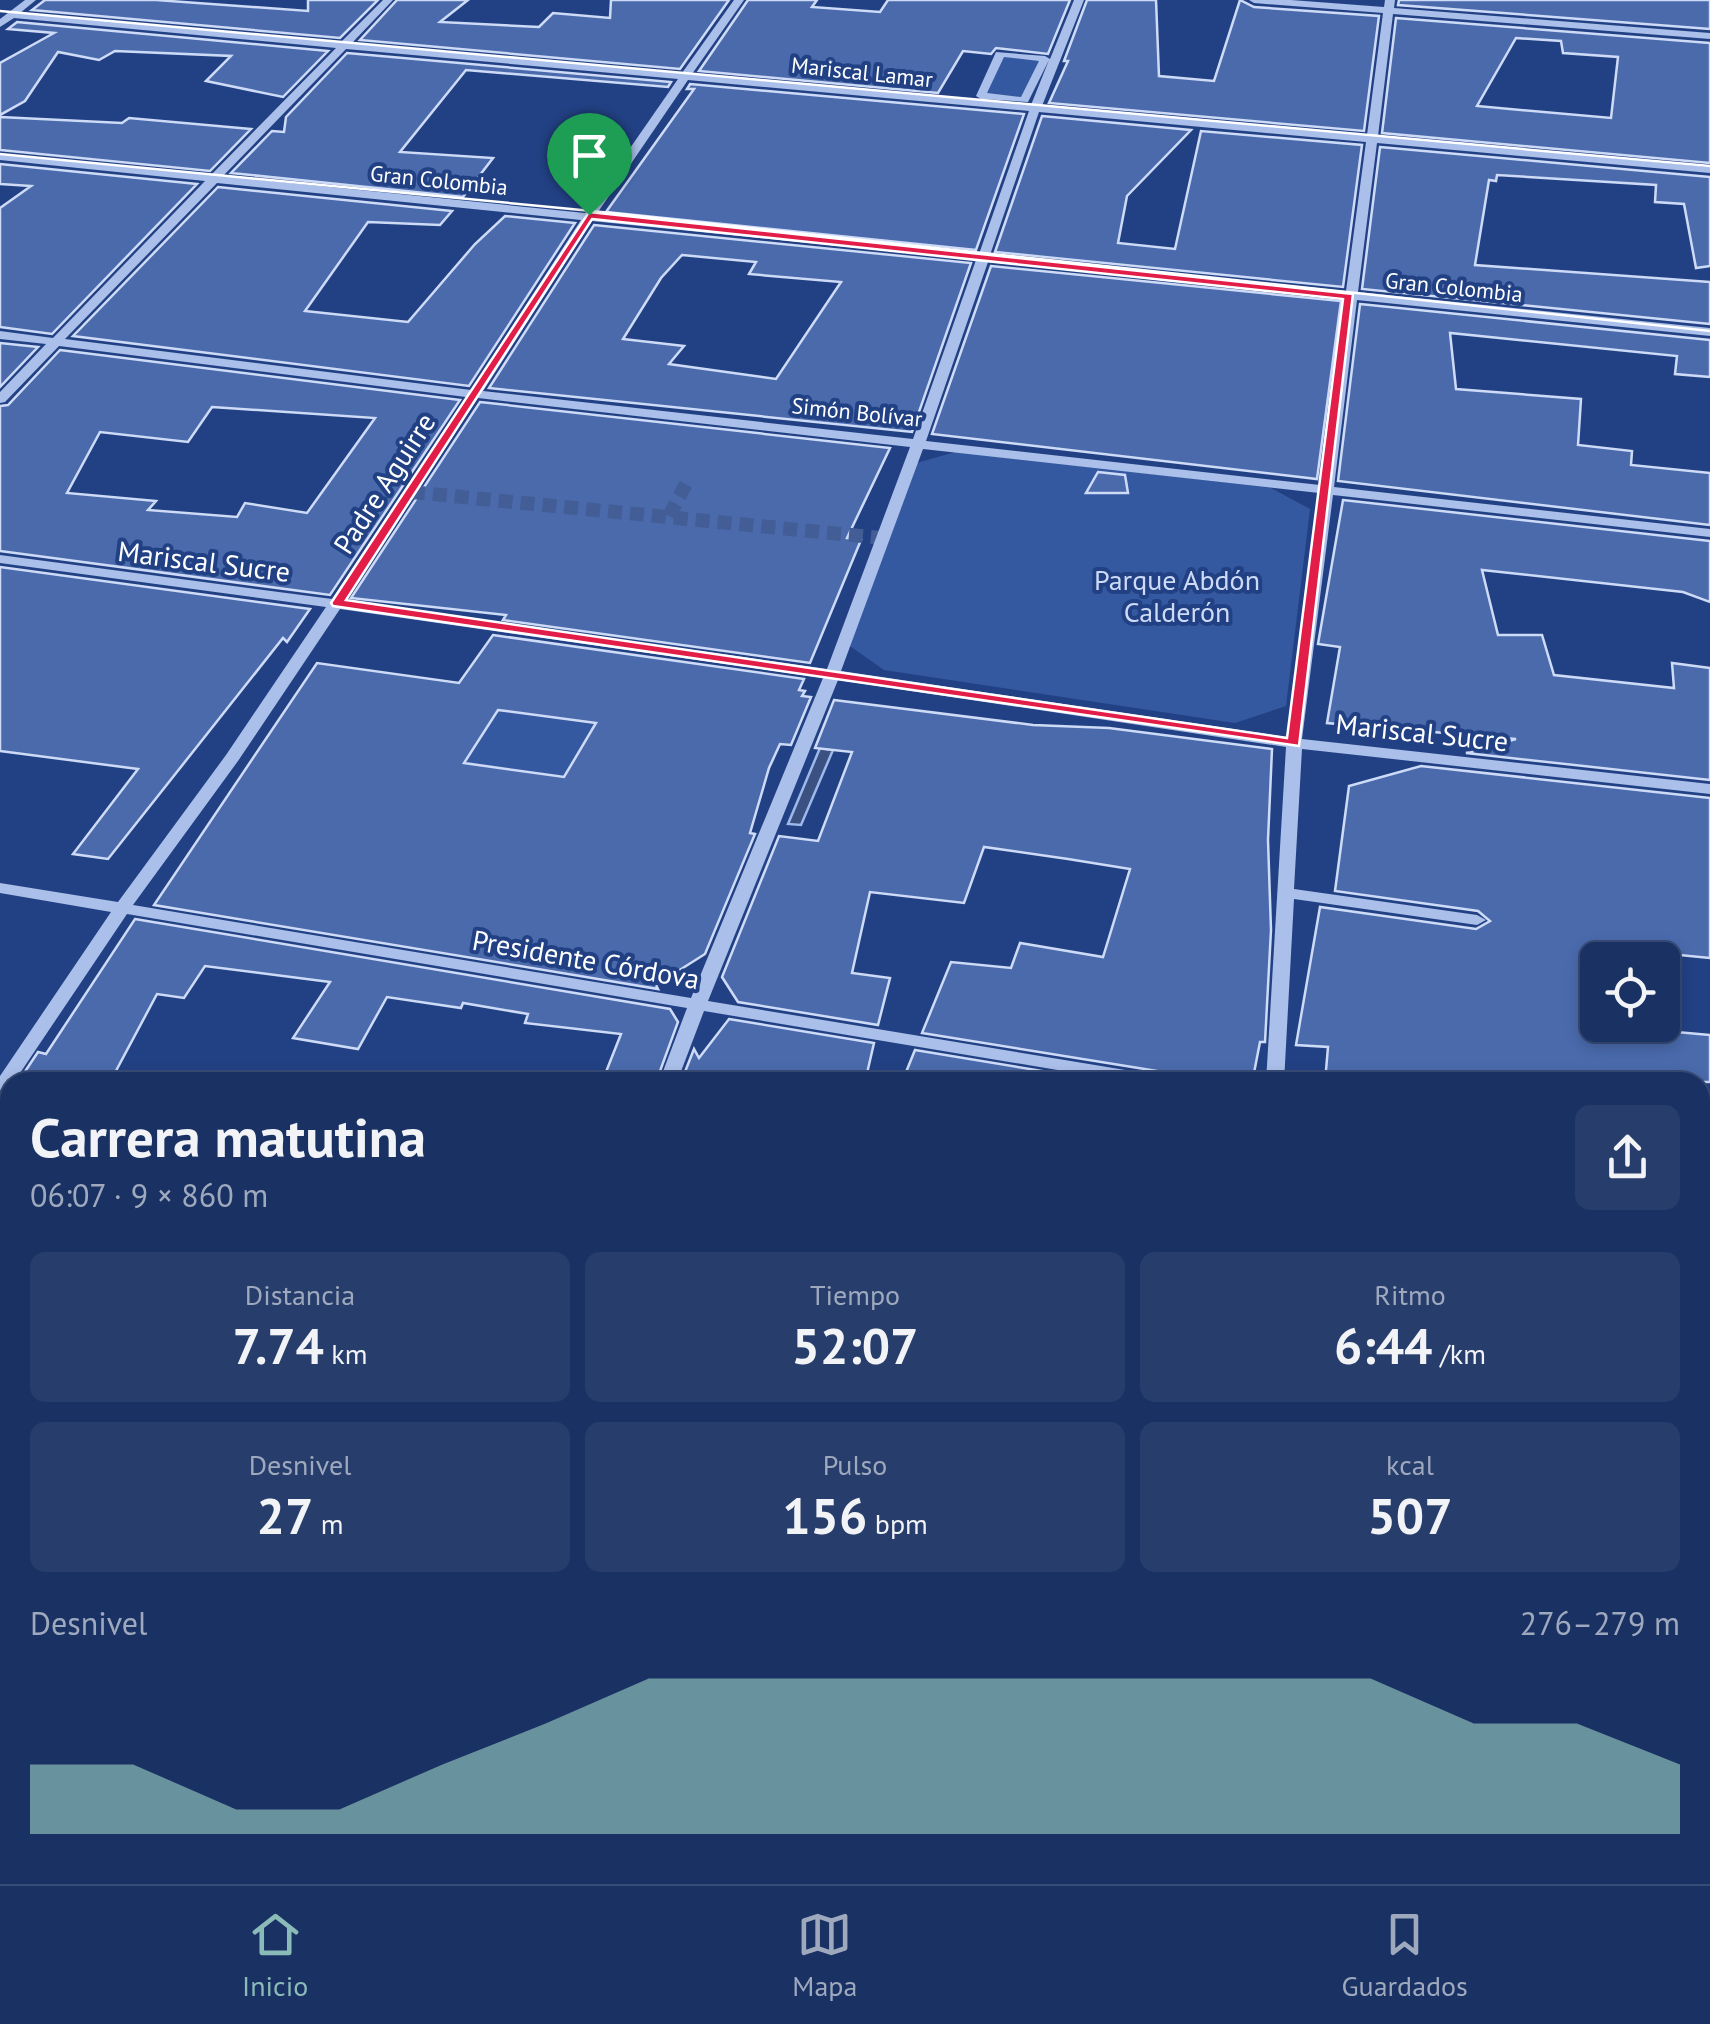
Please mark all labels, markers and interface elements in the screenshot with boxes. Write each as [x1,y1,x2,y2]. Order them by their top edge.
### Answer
street label: Mariscal Lamar [790,51,935,93]
pin [547,113,632,216]
icon: arrive [562,128,617,183]
street label: Gran Colombia [369,159,509,201]
street label: Gran Colombia [1384,266,1524,308]
street label: Simón Bolívar [790,391,924,433]
street label: Padre Aguirre [325,405,443,561]
street label: Mariscal Sucre [116,532,292,590]
park label: Parque Abdón Calderón [1094,561,1260,630]
street label: Mariscal Sucre [1334,705,1510,759]
street label: Presidente Córdova [470,921,702,997]
map controls [1580,942,1680,1042]
button: locate [1580,942,1680,1042]
text: Carrera matutina [30,1101,426,1172]
button: share [1575,1105,1680,1210]
text: 06:07 · 9 × 860 m [30,1174,268,1216]
text: Distancia [245,1276,355,1313]
text: Tiempo [810,1276,900,1313]
text: Ritmo [1374,1276,1446,1313]
text: 7.74 [232,1313,324,1378]
text: 52:07 [792,1313,918,1378]
text: 6:44 [1334,1313,1432,1378]
text: km [324,1335,368,1372]
text: /km [1432,1335,1486,1372]
text: Desnivel [249,1446,351,1483]
text: Pulso [823,1446,887,1483]
text: kcal [1386,1446,1434,1483]
text: 27 [257,1483,313,1548]
text: 156 [782,1483,867,1548]
text: 507 [1367,1483,1453,1548]
text: m [313,1505,343,1542]
text: bpm [867,1505,928,1542]
text: Desnivel [30,1602,147,1644]
text: 276–279 m [1520,1602,1680,1644]
tab: Inicio [242,1907,308,2004]
tab: Mapa [792,1907,857,2004]
tab: Guardados [1341,1907,1468,2004]

